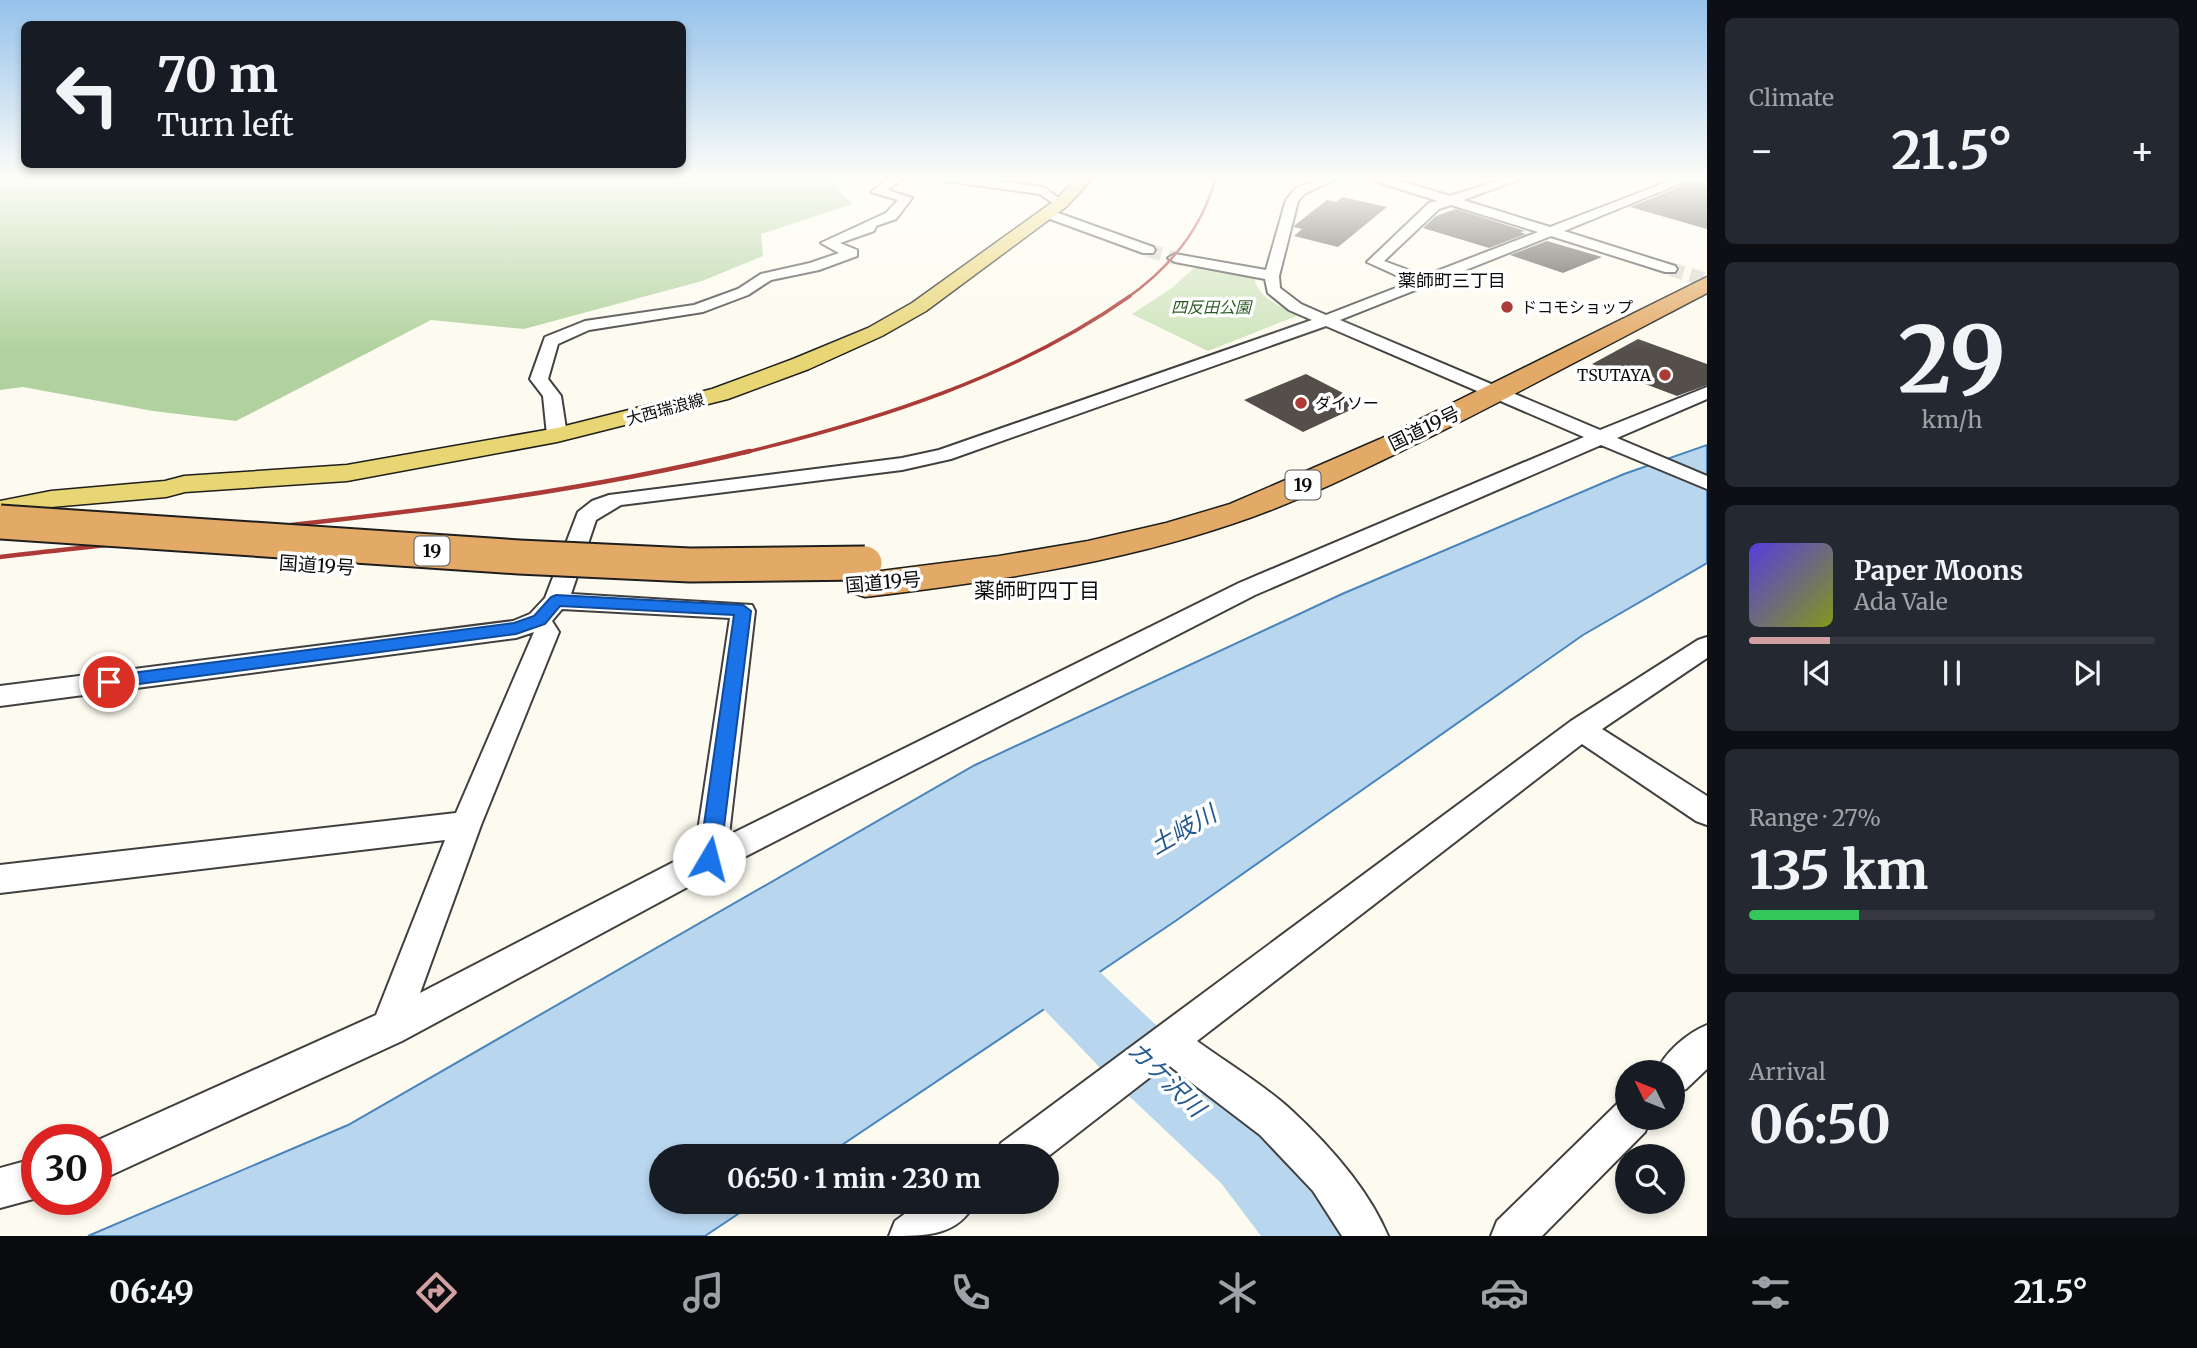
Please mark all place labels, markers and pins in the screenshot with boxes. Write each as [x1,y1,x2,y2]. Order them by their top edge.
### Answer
place label: ドコモショップ [1521,297,1633,317]
marker: ドコモショップ [1499,299,1515,315]
place label: TSUTAYA [1577,365,1652,385]
marker: TSUTAYA [1657,367,1673,383]
place label: ダイソー [1315,393,1379,413]
marker: ダイソー [1293,395,1309,411]
pin [79,652,139,712]

